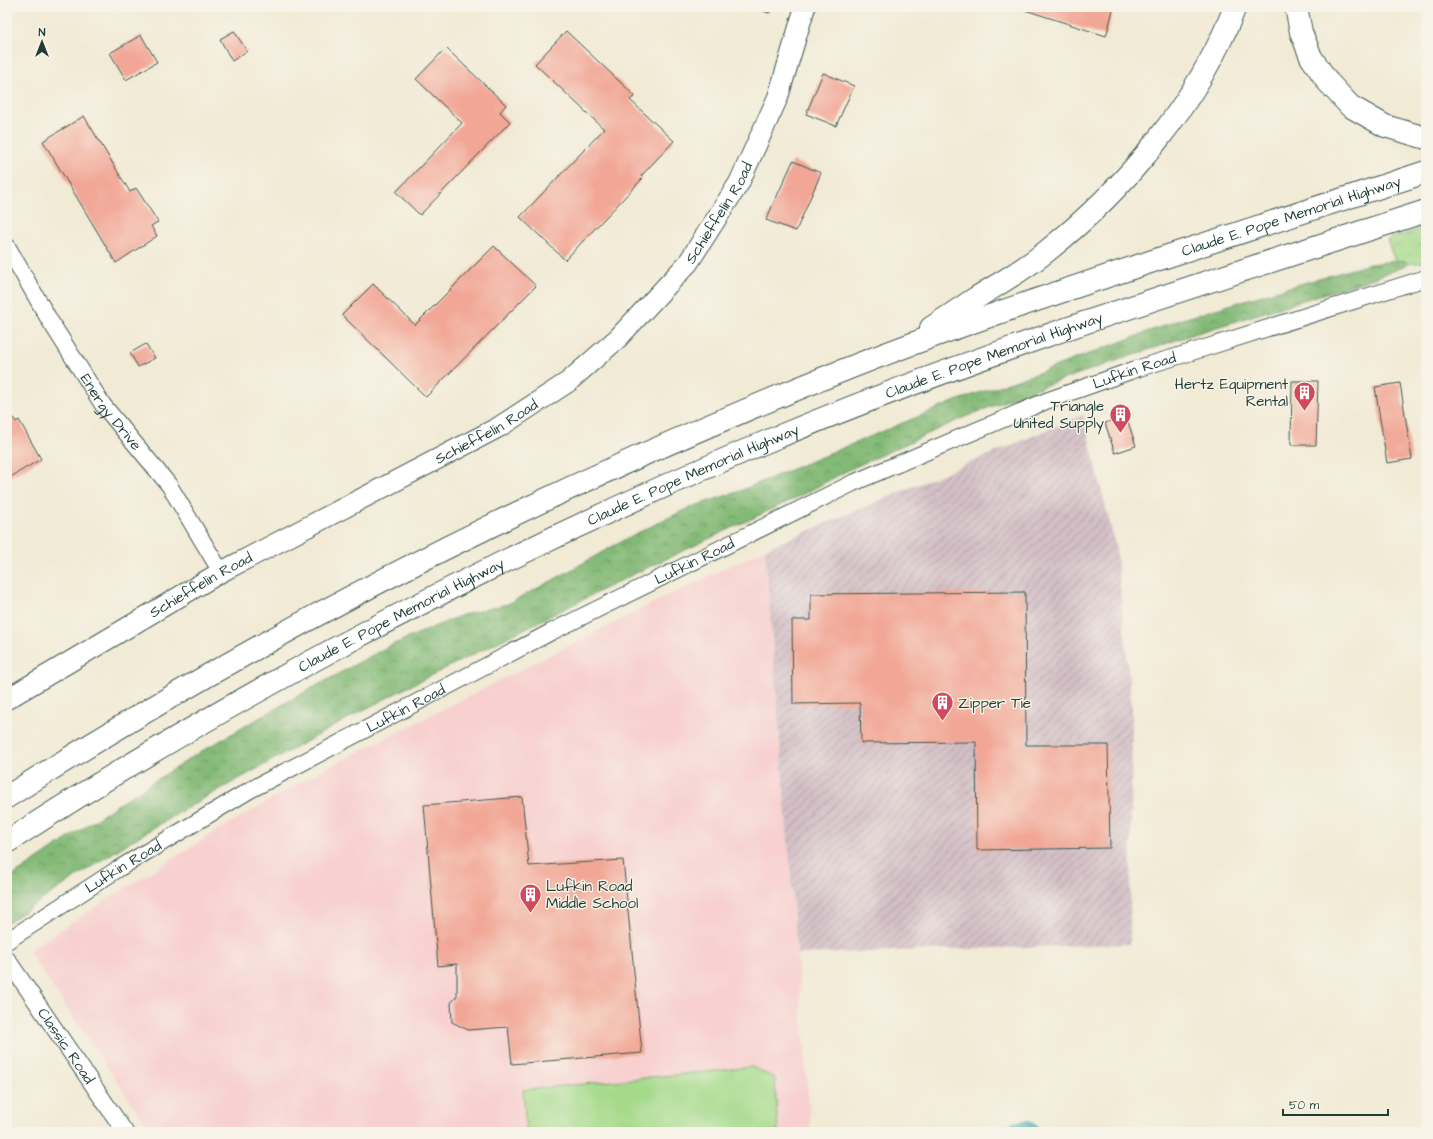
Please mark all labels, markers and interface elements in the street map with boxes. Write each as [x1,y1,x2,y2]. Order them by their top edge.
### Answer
north arrow [22,22,62,62]
text: N [39,25,46,40]
street label: Schieffelin Road [680,158,758,268]
street label: Claude E. Pope Memorial Highway [1179,170,1404,261]
street label: Claude E. Pope Memorial Highway [882,307,1106,404]
street label: Lufkin Road [1090,347,1179,394]
street label: Energy Drive [75,370,147,455]
place label: Hertz Equipment Rental [1175,374,1288,412]
building icon: Hertz Equipment Rental [1291,380,1317,413]
street label: Schieffelin Road [431,394,542,469]
place label: Triangle United Supply [1013,396,1104,435]
building icon: Triangle United Supply [1107,402,1133,435]
street label: Claude E. Pope Memorial Highway [584,419,802,531]
street label: Lufkin Road [651,533,738,590]
street label: Schieffelin Road [145,547,256,623]
street label: Claude E. Pope Memorial Highway [294,553,508,677]
street label: Lufkin Road [363,679,449,738]
building icon: Zipper Tie [930,690,956,723]
place label: Zipper Tie [958,693,1031,714]
street label: Lufkin Road [81,835,166,898]
place label: Lufkin Road Middle School [546,876,638,914]
building icon: Lufkin Road Middle School [518,882,544,915]
street label: Classic Road [33,1003,100,1088]
scale bar [1283,1091,1388,1117]
text: 50 m [1289,1097,1320,1114]

